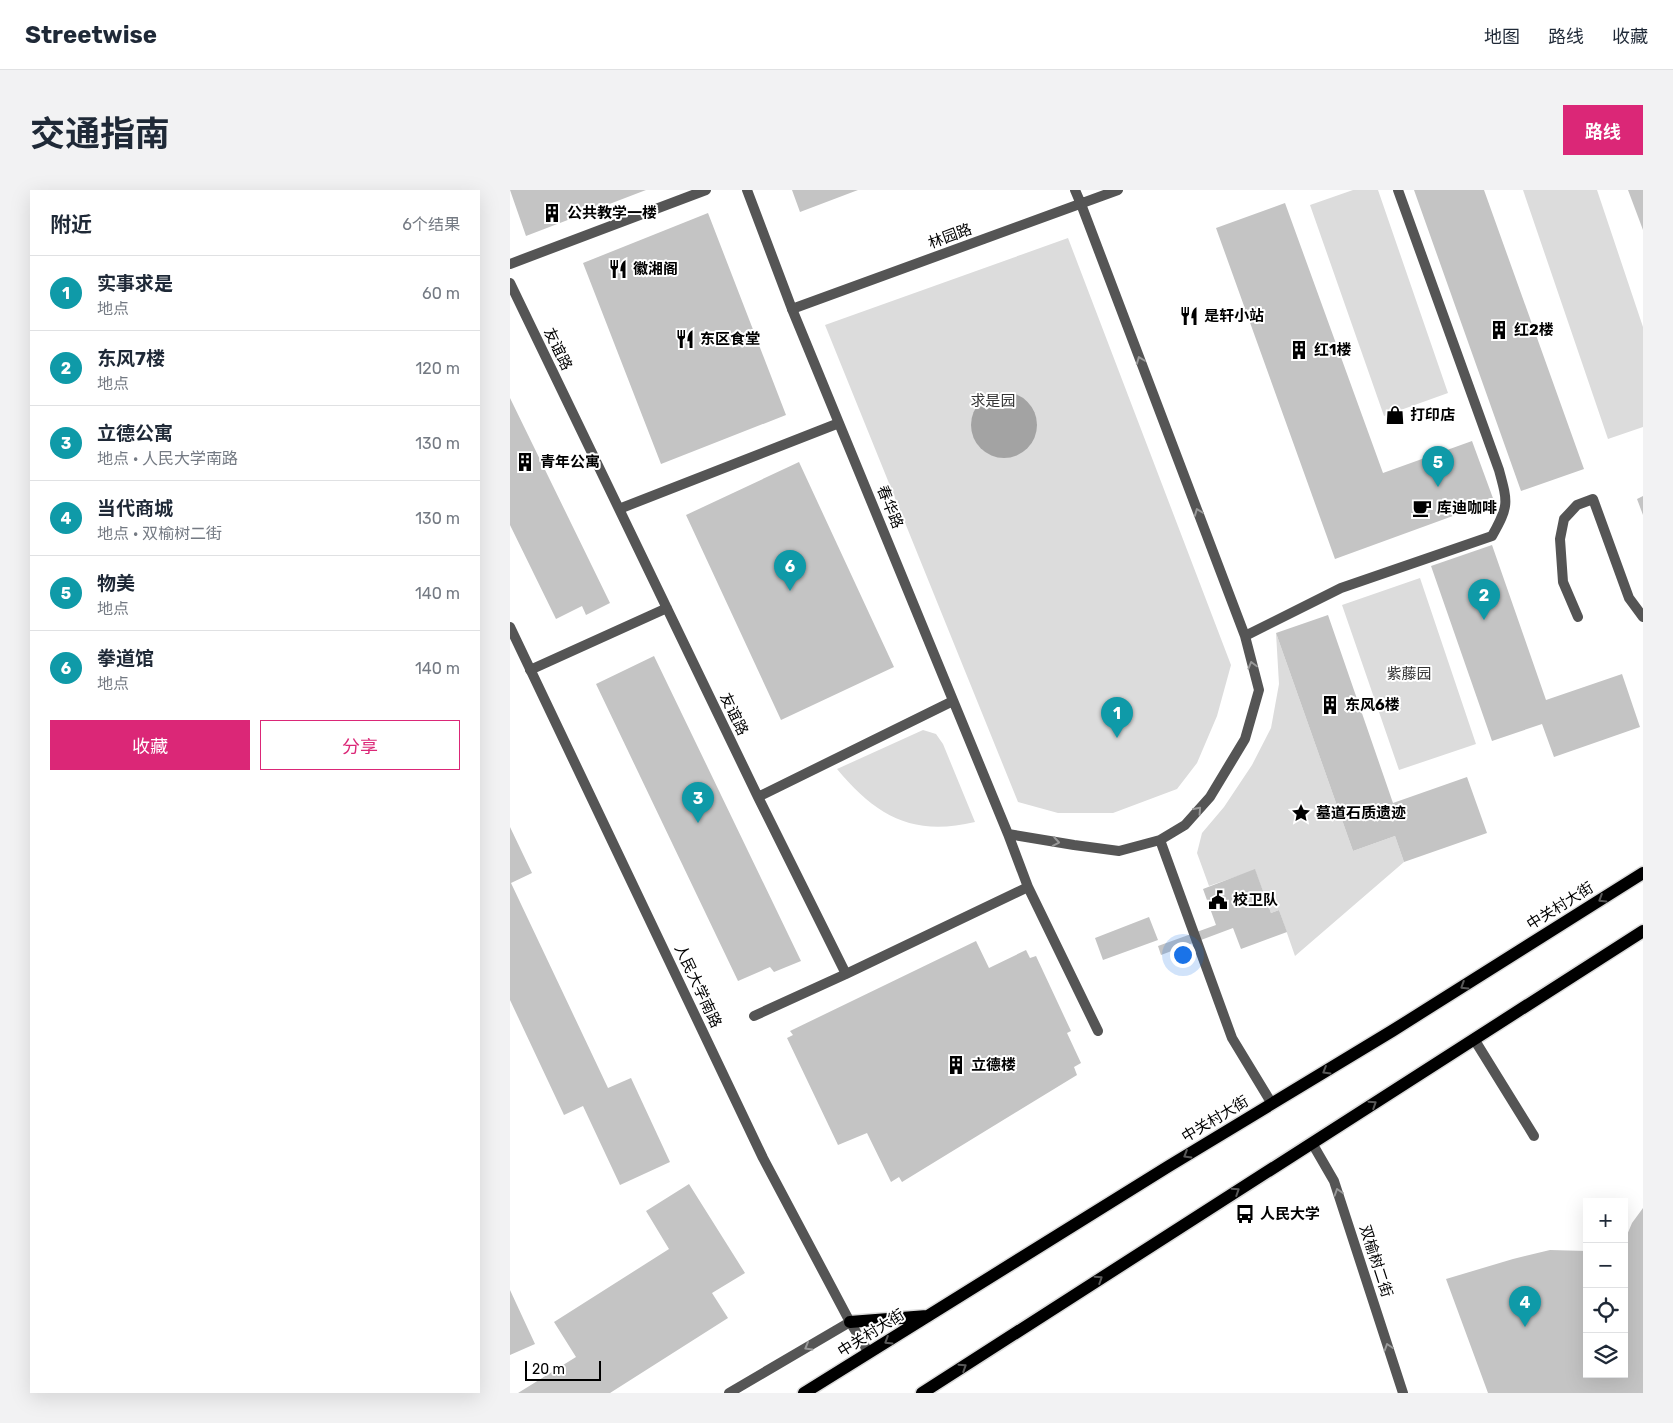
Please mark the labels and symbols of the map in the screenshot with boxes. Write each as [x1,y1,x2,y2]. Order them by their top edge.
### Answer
building icon: 公共教学一楼 [541,202,563,224]
place label: 公共教学一楼 [567,204,657,222]
street label: 林园路 [926,220,974,252]
restaurant icon: 徽湘阁 [607,258,629,280]
place label: 徽湘阁 [633,260,678,278]
restaurant icon: 是轩小站 [1178,305,1200,327]
place label: 是轩小站 [1204,307,1264,325]
building icon: 红2楼 [1488,319,1510,341]
place label: 红2楼 [1514,321,1554,339]
street label: 友谊路 [540,325,576,373]
restaurant icon: 东区食堂 [674,328,696,350]
place label: 东区食堂 [700,330,760,348]
building icon: 红1楼 [1288,339,1310,361]
place label: 红1楼 [1314,341,1351,359]
one-way arrow [1136,357,1146,365]
park label: 求是园 [970,392,1016,410]
shop icon: 打印店 [1384,404,1406,426]
place label: 打印店 [1410,406,1455,424]
pin: 5 [1422,446,1454,487]
building icon: 青年公寓 [514,451,536,473]
place label: 青年公寓 [540,453,600,471]
street label: 春华路 [873,483,907,531]
cafe icon: 库迪咖啡 [1411,497,1433,519]
place label: 库迪咖啡 [1437,499,1497,517]
one-way arrow [1194,508,1204,517]
pin: 6 [774,550,806,591]
pin: 2 [1468,579,1500,620]
one-way arrow [1248,662,1258,670]
park label: 紫藤园 [1386,665,1432,683]
street label: 友谊路 [716,690,752,738]
building icon: 东风6楼 [1319,694,1341,716]
place label: 东风6楼 [1345,696,1400,714]
pin: 1 [1101,697,1133,738]
pin: 3 [682,782,714,823]
place icon: 墓道石质遗迹 [1290,802,1312,824]
place label: 墓道石质遗迹 [1316,804,1406,822]
one-way arrow [1192,807,1201,816]
one-way arrow [1052,837,1060,847]
street label: 中关村大街 [1523,878,1597,934]
public building icon: 校卫队 [1207,889,1229,911]
place label: 校卫队 [1233,891,1278,909]
one-way arrow [1598,892,1607,902]
street label: 人民大学南路 [671,941,725,1031]
your location [1170,942,1196,968]
one-way arrow [1461,979,1470,989]
building icon: 立德楼 [945,1054,967,1076]
place label: 立德楼 [971,1056,1016,1074]
one-way arrow [1323,1065,1332,1075]
street label: 中关村大街 [1178,1092,1252,1146]
one-way arrow [1368,1100,1377,1110]
one-way arrow [1184,1149,1193,1159]
one-way arrow [1231,1188,1240,1198]
one-way arrow [1333,1189,1343,1197]
bus stop icon: 人民大学 [1234,1203,1256,1225]
place label: 人民大学 [1260,1205,1320,1223]
street label: 双榆树二街 [1356,1223,1396,1299]
one-way arrow [1094,1276,1103,1285]
pin: 4 [1509,1286,1541,1327]
street label: 中关村大街 [834,1305,908,1361]
one-way arrow [885,1335,894,1344]
one-way arrow [805,1340,814,1350]
one-way arrow [1384,1343,1394,1351]
scale bar [525,1358,601,1381]
one-way arrow [957,1363,966,1373]

